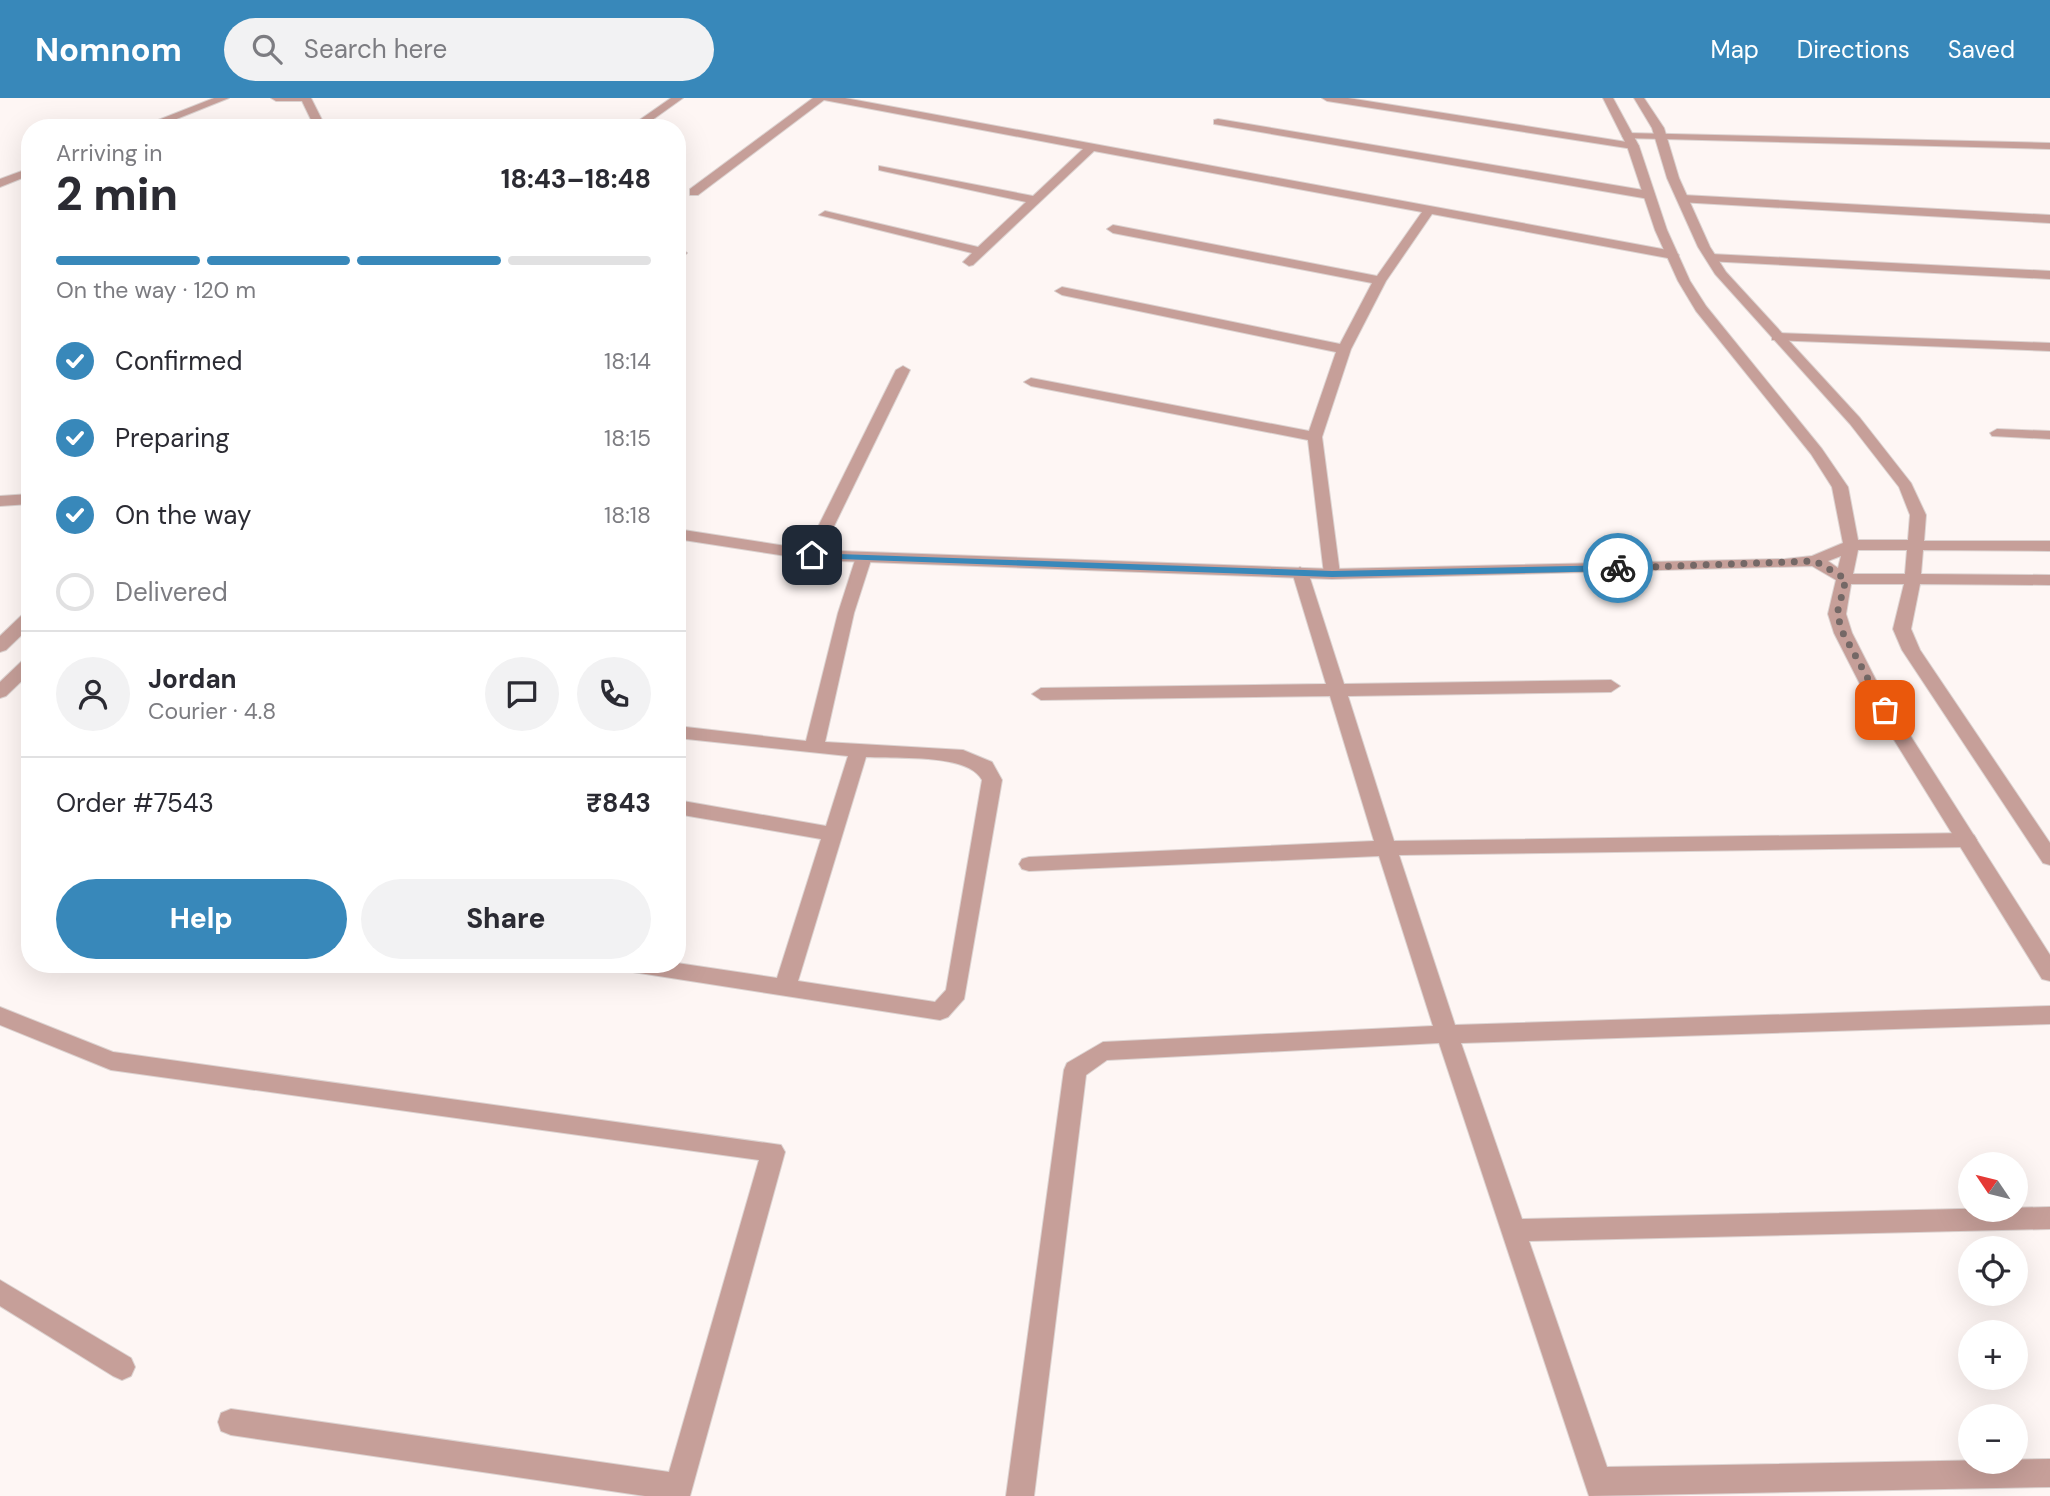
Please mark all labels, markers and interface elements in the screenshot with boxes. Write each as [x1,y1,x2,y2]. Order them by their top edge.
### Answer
search box [224,18,714,81]
text: Nomnom [35,28,182,71]
icon: search [248,30,286,68]
text: Search here [304,32,447,66]
text: Map [1711,34,1759,65]
text: Directions [1797,34,1910,65]
text: Saved [1948,34,2015,65]
text: Arriving in [56,138,162,168]
text: 18:43–18:48 [501,162,651,196]
text: 2 min [56,164,178,224]
text: On the way · 120 m [56,275,256,305]
icon: check [56,342,94,380]
text: Confirmed [115,344,242,378]
text: 18:14 [604,346,651,376]
icon: check [56,419,94,457]
text: Preparing [115,421,230,455]
text: 18:15 [604,423,651,453]
icon: check [56,496,94,534]
text: On the way [115,498,251,532]
text: 18:18 [604,500,651,530]
pin [782,525,842,585]
courier [1583,533,1653,603]
icon: home [793,536,831,574]
icon: bike [1599,549,1637,587]
text: Delivered [115,575,228,609]
button: person [56,657,130,731]
button: chat [485,657,559,731]
button: phone [577,657,651,731]
text: Jordan [148,662,237,696]
pin [1855,680,1915,740]
icon: bag [1866,691,1904,729]
text: Courier · 4.8 [148,696,276,726]
text: Order #7543 [56,786,214,820]
text: ₹843 [586,786,651,820]
button: Help [56,879,347,959]
button: Share [361,879,651,959]
north arrow [1958,1152,2028,1222]
map controls [1958,1152,2028,1474]
button: locate [1958,1236,2028,1306]
button: + [1958,1320,2028,1390]
button: − [1958,1404,2028,1474]

